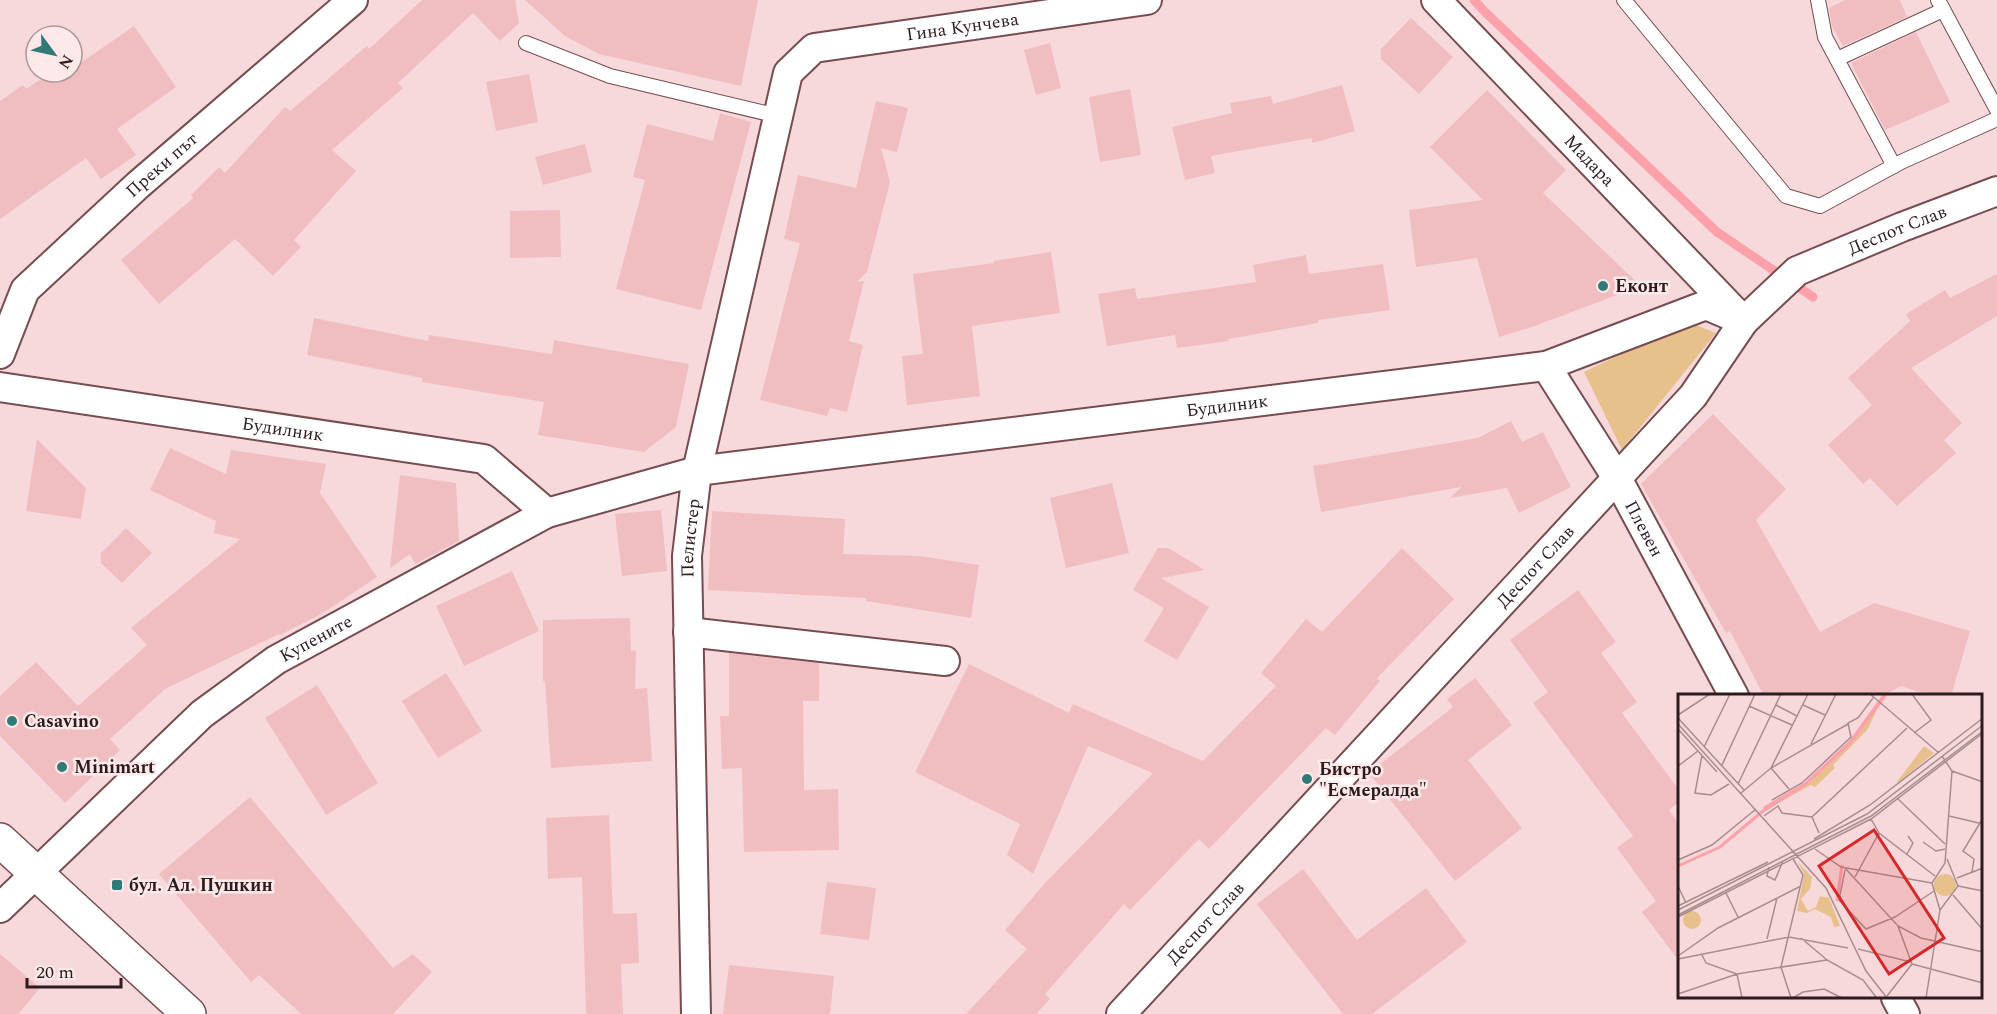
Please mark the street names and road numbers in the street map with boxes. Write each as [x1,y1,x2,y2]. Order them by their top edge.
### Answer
street label: Гина Кунчева [904,5,1021,48]
street label: Преки път [119,126,204,204]
street label: Мадара [1558,128,1622,193]
street label: Деспот Слав [1844,198,1950,262]
street label: Будилник [1185,387,1270,424]
street label: Будилник [240,410,326,448]
street label: Плевен [1618,495,1670,562]
street label: Пелистер [673,497,707,578]
street label: Деспот Слав [1490,519,1581,614]
street label: Купените [275,608,357,669]
street label: Деспот Слав [1160,876,1251,970]

